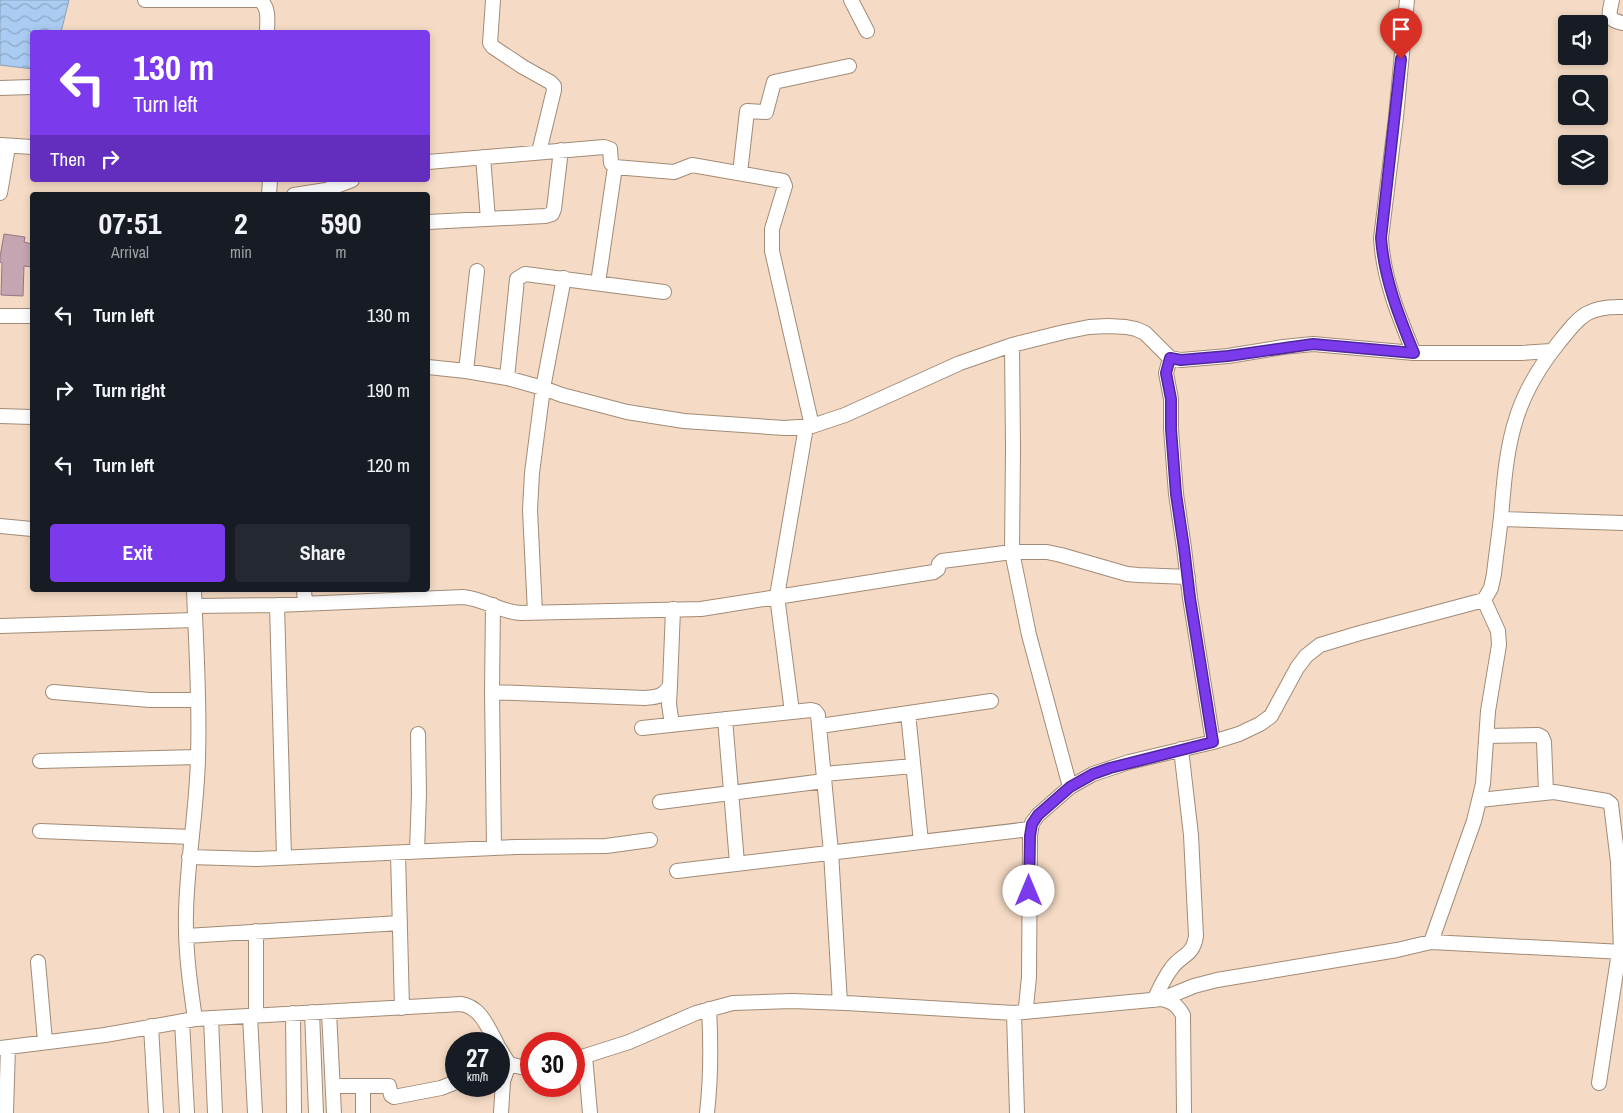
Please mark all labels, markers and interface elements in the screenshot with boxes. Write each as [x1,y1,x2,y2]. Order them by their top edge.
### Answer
pin [1380,8,1422,59]
icon: arrive [1387,15,1415,43]
map controls [1558,15,1608,185]
button: sound [1558,15,1608,65]
text: 130 m [133,44,214,91]
icon: left [50,50,115,115]
button: search [1558,75,1608,125]
text: Turn left [133,89,198,119]
button: layers [1558,135,1608,185]
icon: right [96,145,124,173]
text: Then [50,146,86,172]
text: 07:51 [99,203,161,243]
text: 2 [234,203,248,243]
text: 590 [320,203,361,243]
text: Arrival [111,241,149,263]
text: min [230,241,252,263]
text: m [335,241,346,263]
icon: left [50,301,78,329]
text: Turn left [93,302,154,328]
text: 130 m [367,302,410,328]
icon: right [50,376,78,404]
text: Turn right [93,377,165,403]
text: 190 m [367,377,410,403]
icon: left [50,451,78,479]
text: Turn left [93,452,154,478]
text: 120 m [367,452,410,478]
button: Exit [50,524,225,582]
button: Share [235,524,410,582]
position arrow [1002,864,1054,916]
speed limit sign: 30 [520,1032,585,1097]
text: 27 [466,1041,489,1075]
text: km/h [467,1069,488,1085]

